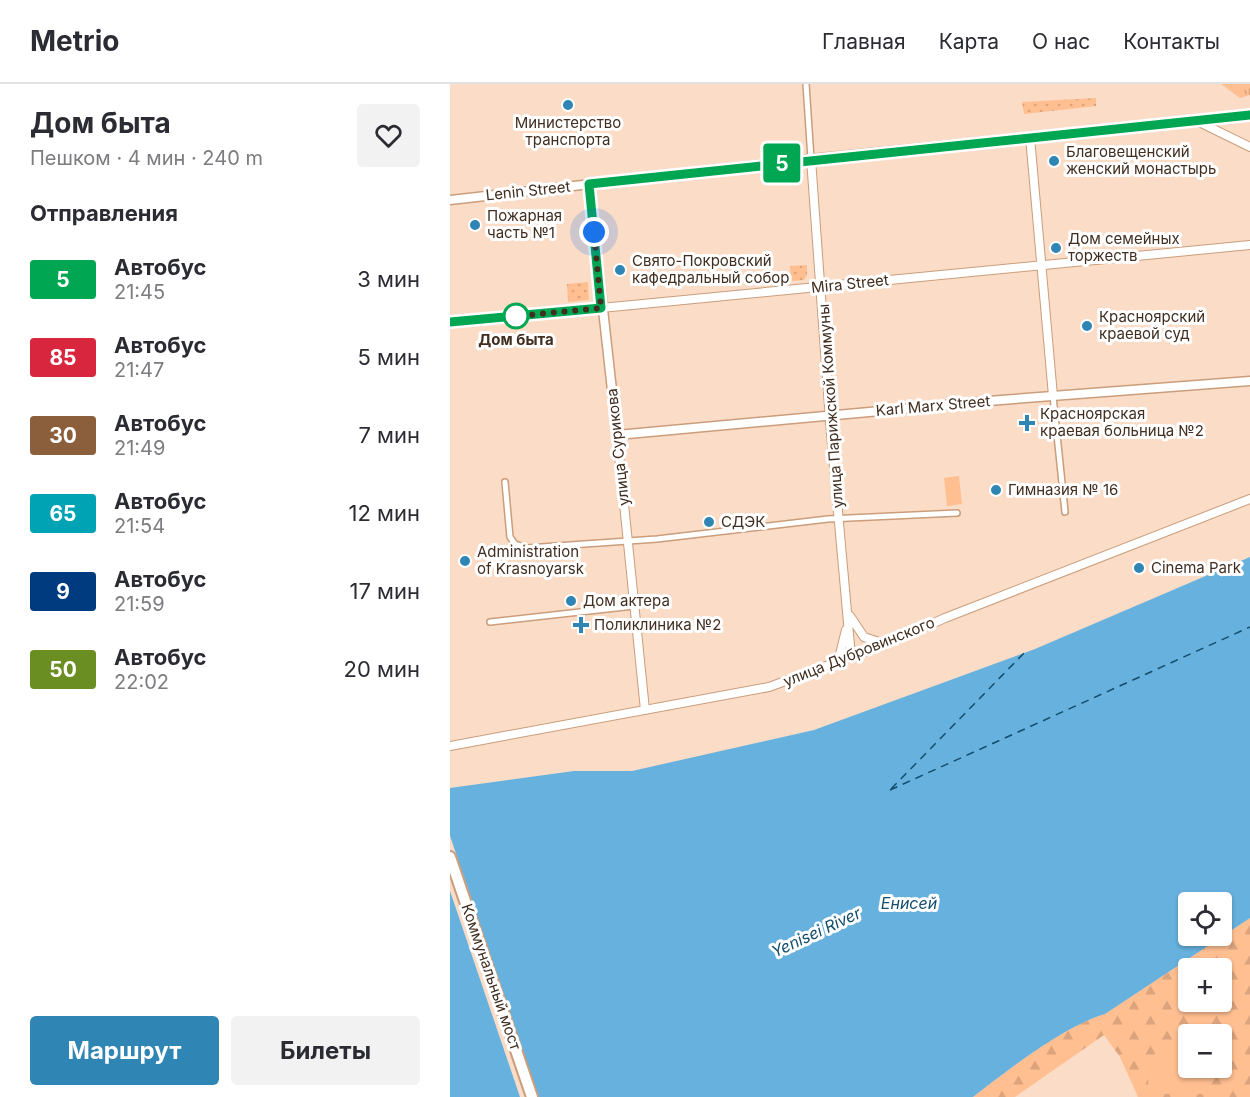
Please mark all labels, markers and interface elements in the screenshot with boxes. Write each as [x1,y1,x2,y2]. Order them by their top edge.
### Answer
text: Metrio [30,24,119,58]
text: Главная [822,29,906,54]
text: Карта [939,29,999,54]
text: О нас [1032,29,1090,54]
text: Контакты [1123,29,1220,54]
marker: Министерство транспорта [561,98,575,112]
button: heart [357,104,420,167]
text: Дом быта [30,106,171,140]
place label: Министерство транспорта [515,113,621,149]
place label: Благовещенский женский монастырь [1066,142,1216,178]
line badge: 5 [762,144,802,182]
text: Пешком · 4 мин · 240 m [30,146,263,170]
text: 5 [775,151,789,176]
marker: Благовещенский женский монастырь [1047,154,1061,168]
street label: Lenin Street [485,177,571,204]
text: Отправления [30,200,178,226]
place label: Пожарная часть №1 [487,206,562,242]
your location [579,217,609,247]
marker: Пожарная часть №1 [468,218,482,232]
place label: Дом семейных торжеств [1068,229,1180,265]
marker: Дом семейных торжеств [1049,241,1063,255]
place label: Свято-Покровский кафедральный собор [632,251,789,287]
text: Автобус [114,254,207,280]
marker: Свято-Покровский кафедральный собор [613,263,627,277]
text: 3 мин [357,266,420,292]
text: 5 [56,267,70,292]
street label: Mira Street [810,270,890,297]
text: 21:45 [114,280,165,304]
marker: Дом быта [503,303,529,329]
street label: улица Парижской Коммуны [814,303,847,509]
place label: Красноярский краевой суд [1099,307,1205,343]
marker: Красноярский краевой суд [1080,319,1094,333]
place label: Дом быта [478,330,554,349]
text: Автобус [114,332,207,358]
text: 5 мин [357,344,420,370]
text: 85 [49,345,77,370]
text: 21:47 [114,358,164,382]
street label: улица Сурикова [602,387,633,507]
street label: Karl Marx Street [875,391,991,420]
place label: Красноярская краевая больница №2 [1040,404,1204,440]
text: Автобус [114,410,207,436]
marker: Красноярская краевая больница №2 [1018,414,1036,432]
text: 7 мин [358,422,420,448]
text: 30 [49,423,77,448]
text: 21:49 [114,436,165,460]
place label: Гимназия № 16 [1008,480,1118,499]
marker: Гимназия № 16 [989,483,1003,497]
text: Автобус [114,488,207,514]
text: 12 мин [348,500,420,526]
text: 65 [49,501,77,526]
place label: СДЭК [721,512,765,531]
text: 21:54 [114,514,165,538]
marker: СДЭК [702,515,716,529]
place label: Administration of Krasnoyarsk [477,542,585,578]
marker: Administration of Krasnoyarsk [458,554,472,568]
place label: Cinema Park [1151,558,1242,577]
marker: Cinema Park [1132,561,1146,575]
text: Автобус [114,566,207,592]
text: 17 мин [349,578,420,604]
text: 9 [56,579,70,604]
place label: Дом актера [583,591,670,610]
text: 21:59 [114,592,165,616]
marker: Дом актера [564,594,578,608]
street label: улица Дубровинского [780,612,937,691]
place label: Поликлиника №2 [594,615,721,634]
marker: Поликлиника №2 [572,616,590,634]
text: Автобус [114,644,207,670]
text: 20 мин [344,656,420,682]
text: 50 [49,657,77,682]
text: 22:02 [114,670,169,694]
map controls [1178,892,1232,1078]
button: locate [1178,892,1232,946]
water label: Енисей [881,893,937,913]
street label: Коммунальный мост [458,901,525,1052]
water label: Yenisei River [768,902,865,961]
button: + [1178,958,1232,1012]
button: Маршрут [30,1016,219,1085]
button: Билеты [231,1016,420,1085]
button: − [1178,1024,1232,1078]

